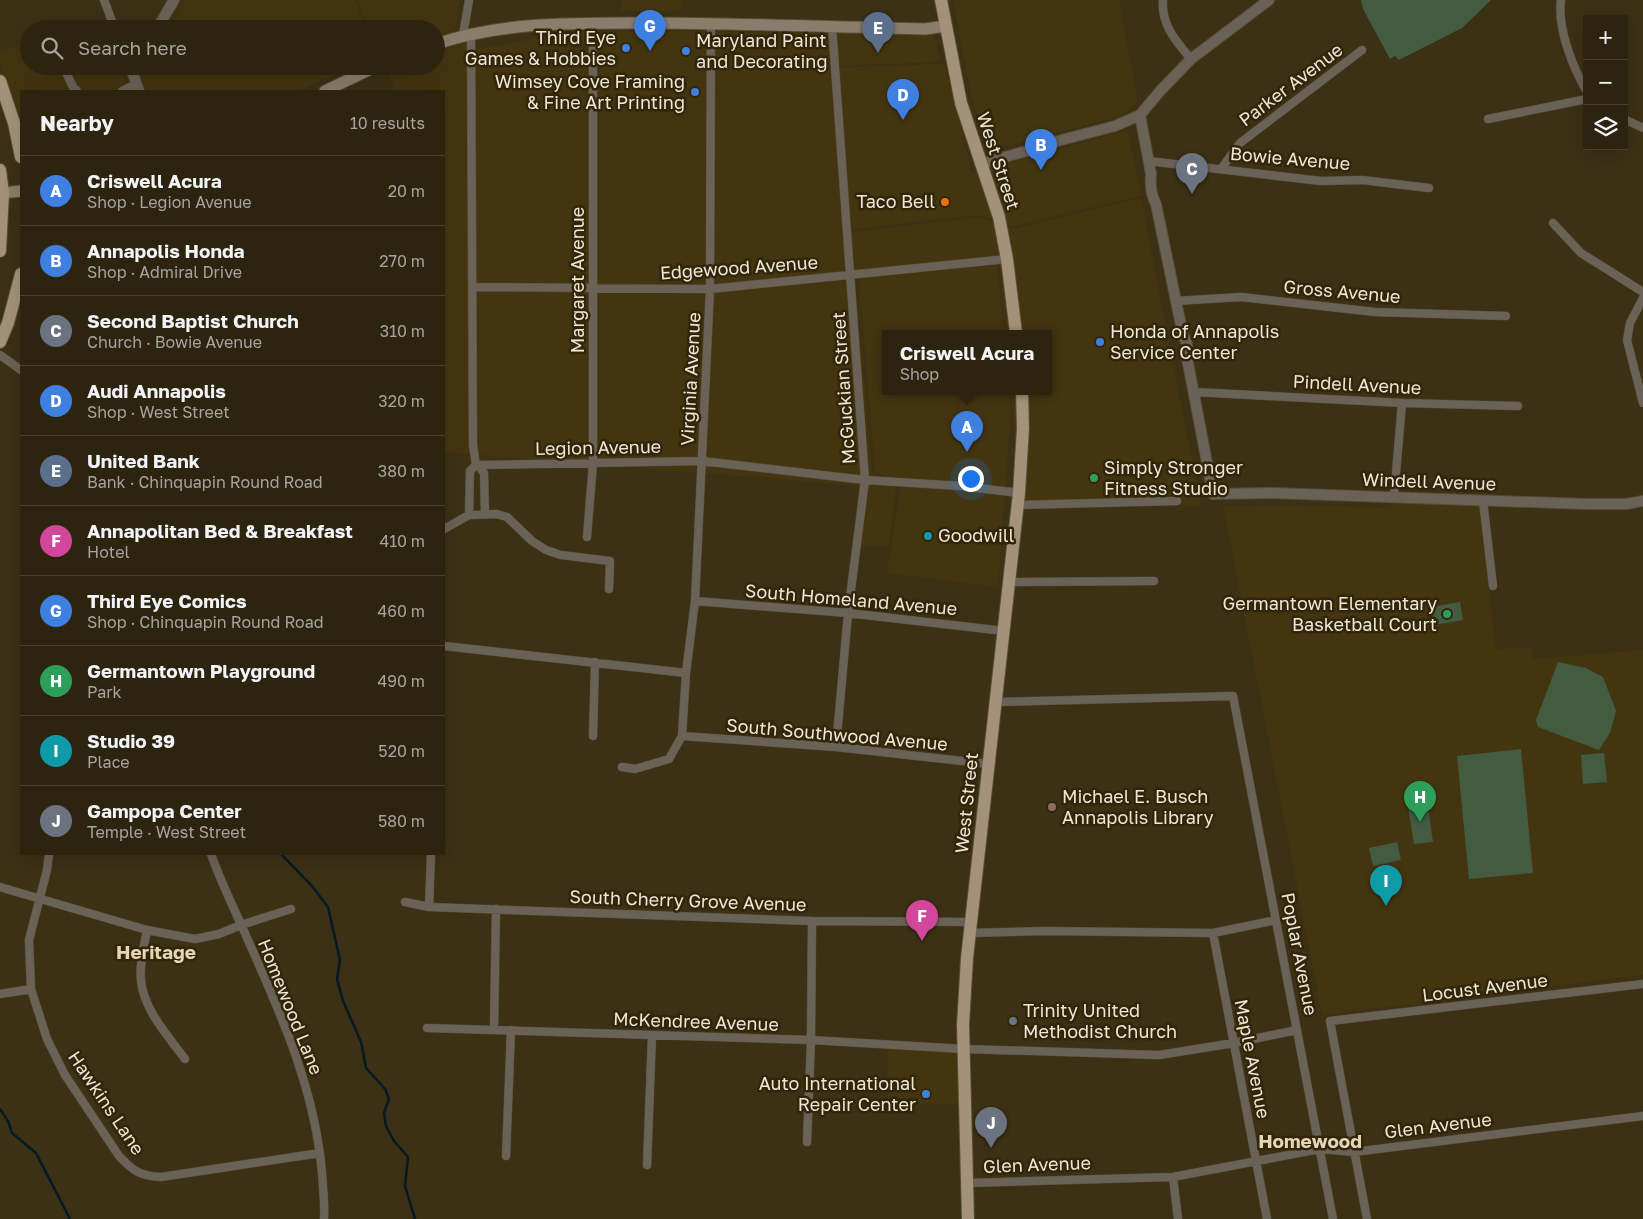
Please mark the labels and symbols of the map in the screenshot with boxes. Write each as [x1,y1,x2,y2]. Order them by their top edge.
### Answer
pin: G [634,10,666,51]
pin: E [862,12,894,53]
place label: Third Eye Games & Hobbies [465,26,616,69]
place label: Maryland Paint and Decorating [696,29,827,72]
street label: Parker Avenue [1234,38,1347,130]
marker: Third Eye Games & Hobbies [620,42,632,54]
marker: Maryland Paint and Decorating [680,45,692,57]
place label: Wimsey Cove Framing & Fine Art Printing [495,70,685,113]
pin: D [887,79,919,120]
marker: Wimsey Cove Framing & Fine Art Printing [689,86,701,98]
street label: West Street [973,109,1025,212]
pin: B [1025,129,1057,170]
street label: Bowie Avenue [1229,142,1351,174]
pin: C [1176,153,1208,194]
place label: Taco Bell [856,190,935,212]
marker: Taco Bell [939,196,951,208]
street label: Margaret Avenue [566,207,588,353]
street label: Edgewood Avenue [659,251,819,283]
street label: Gross Avenue [1283,275,1402,307]
street label: McGuckian Street [827,311,859,465]
street label: Virginia Avenue [676,312,704,446]
place label: Honda of Annapolis Service Center [1110,320,1279,363]
marker: Honda of Annapolis Service Center [1094,336,1106,348]
street label: Pindell Avenue [1292,370,1422,398]
pin: A [951,411,983,452]
street label: Legion Avenue [535,435,661,459]
place label: Simply Stronger Fitness Studio [1104,456,1243,499]
your location [958,466,984,492]
street label: Windell Avenue [1362,468,1497,494]
marker: Simply Stronger Fitness Studio [1088,472,1100,484]
place label: Goodwill [938,524,1015,546]
marker: Goodwill [922,530,934,542]
street label: South Homeland Avenue [744,579,958,619]
place label: Germantown Elementary Basketball Court [1223,592,1437,635]
marker: Germantown Elementary Basketball Court [1441,608,1453,620]
street label: South Southwood Avenue [725,713,949,755]
street label: West Street [950,751,982,855]
pin: H [1404,781,1436,822]
place label: Michael E. Busch Annapolis Library [1062,785,1214,828]
marker: Michael E. Busch Annapolis Library [1046,801,1058,813]
pin: I [1370,865,1402,906]
street label: South Cherry Grove Avenue [569,885,807,915]
street label: Poplar Avenue [1277,891,1323,1017]
pin: F [906,900,938,941]
street label: Homewood Lane [254,936,328,1078]
district label: Heritage [116,940,196,963]
street label: Locust Avenue [1421,968,1549,1006]
street label: Maple Avenue [1231,997,1275,1120]
place label: Trinity United Methodist Church [1023,999,1177,1042]
street label: McKendree Avenue [613,1007,779,1035]
marker: Trinity United Methodist Church [1007,1015,1019,1027]
street label: Hawkins Lane [64,1046,150,1159]
place label: Auto International Repair Center [759,1072,916,1115]
marker: Auto International Repair Center [920,1088,932,1100]
pin: J [975,1107,1007,1148]
street label: Glen Avenue [1383,1108,1493,1142]
district label: Homewood [1258,1129,1362,1152]
street label: Glen Avenue [983,1151,1091,1177]

